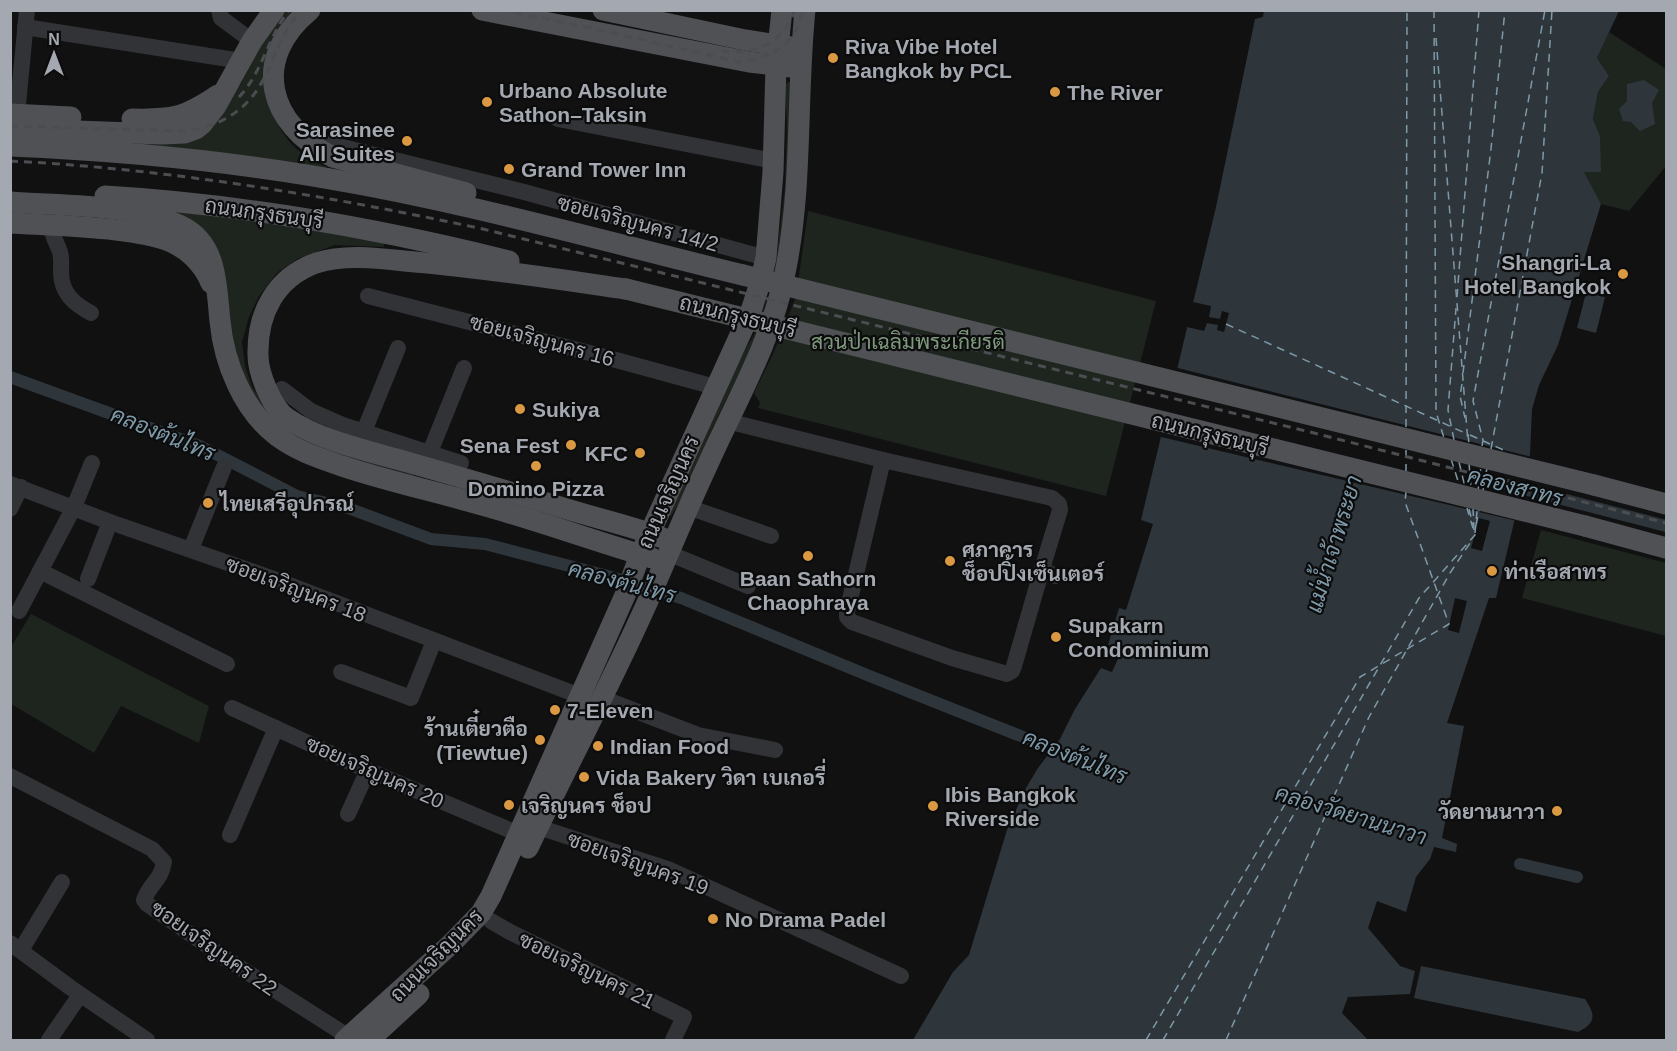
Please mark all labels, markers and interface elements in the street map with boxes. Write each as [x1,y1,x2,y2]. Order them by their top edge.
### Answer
north arrow [24,24,84,84]
text: N [48,31,60,48]
place label: Riva Vibe Hotel Bangkok by PCL [845,35,1012,82]
marker: Riva Vibe Hotel Bangkok by PCL [826,51,840,65]
place label: Urbano Absolute Sathon–Taksin [499,79,667,126]
place label: The River [1067,81,1163,104]
marker: The River [1048,85,1062,99]
marker: Urbano Absolute Sathon–Taksin [480,95,494,109]
place label: Sarasinee All Suites [296,118,395,165]
marker: Sarasinee All Suites [400,134,414,148]
place label: Grand Tower Inn [521,158,686,181]
marker: Grand Tower Inn [502,162,516,176]
street label: ซอยเจริญนคร 14/2 [555,190,721,257]
street label: ถนนกรุงธนบุรี [203,192,325,236]
place label: Shangri-La Hotel Bangkok [1464,251,1611,298]
marker: Shangri-La Hotel Bangkok [1616,267,1630,281]
street label: ถนนกรุงธนบุรี [677,289,799,344]
street label: ซอยเจริญนคร 16 [467,310,617,371]
park label: สวนป่าเฉลิมพระเกียรติ [811,329,1005,353]
place label: Sukiya [532,398,600,421]
water label: คลองต้นไทร [107,400,221,467]
marker: Sukiya [513,402,527,416]
street label: ถนนกรุงธนบุรี [1149,407,1271,462]
street label: ถนนเจริญนคร [633,432,704,552]
place label: Sena Fest [460,434,559,457]
marker: Sena Fest [564,438,578,452]
place label: KFC [585,442,628,465]
marker: KFC [633,446,647,460]
marker: Domino Pizza [529,459,543,473]
water label: คลองสาทร [1465,462,1567,512]
water label: แม่น้ำเจ้าพระยา [1295,470,1367,616]
place label: Domino Pizza [468,477,605,500]
place label: ไทยเสรีอุปกรณ์ [218,490,355,519]
marker: ไทยเสรีอุปกรณ์ [201,496,215,510]
place label: ศุภาคาร ช็อปปิ้งเซ็นเตอร์ [962,538,1106,585]
marker: Baan Sathorn Chaophraya [801,549,815,563]
street label: ซอยเจริญนคร 18 [222,552,369,627]
water label: คลองต้นไทร [566,554,680,609]
marker: ศุภาคาร ช็อปปิ้งเซ็นเตอร์ [943,554,957,568]
place label: ท่าเรือสาทร [1504,559,1607,583]
marker: ท่าเรือสาทร [1485,564,1499,578]
place label: Baan Sathorn Chaophraya [740,567,876,614]
place label: Supakarn Condominium [1068,614,1209,661]
marker: Supakarn Condominium [1049,630,1063,644]
place label: 7-Eleven [567,699,653,722]
marker: 7-Eleven [548,703,562,717]
place label: ร้านเตี๋ยวตือ (Tiewtue) [424,709,528,764]
water label: คลองต้นไทร [1019,723,1133,790]
street label: ซอยเจริญนคร 20 [302,731,447,814]
marker: ร้านเตี๋ยวตือ (Tiewtue) [533,733,547,747]
place label: Indian Food [610,735,729,758]
marker: Indian Food [591,739,605,753]
place label: Vida Bakery วิดา เบเกอรี่ [596,758,825,789]
marker: Vida Bakery วิดา เบเกอรี่ [577,770,591,784]
water label: คลองวัดยานนาวา [1272,779,1430,850]
place label: Ibis Bangkok Riverside [945,783,1076,830]
place label: เจริญนคร ช็อป [521,792,652,819]
marker: เจริญนคร ช็อป [502,798,516,812]
marker: Ibis Bangkok Riverside [926,799,940,813]
place label: วัดยานนาวา [1438,800,1545,823]
marker: วัดยานนาวา [1550,804,1564,818]
street label: ซอยเจริญนคร 19 [564,827,712,900]
street label: ซอยเจริญนคร 22 [146,896,281,1001]
street label: ถนนเจริญนคร [385,904,488,1007]
place label: No Drama Padel [725,908,886,931]
marker: No Drama Padel [706,912,720,926]
street label: ซอยเจริญนคร 21 [515,927,659,1014]

